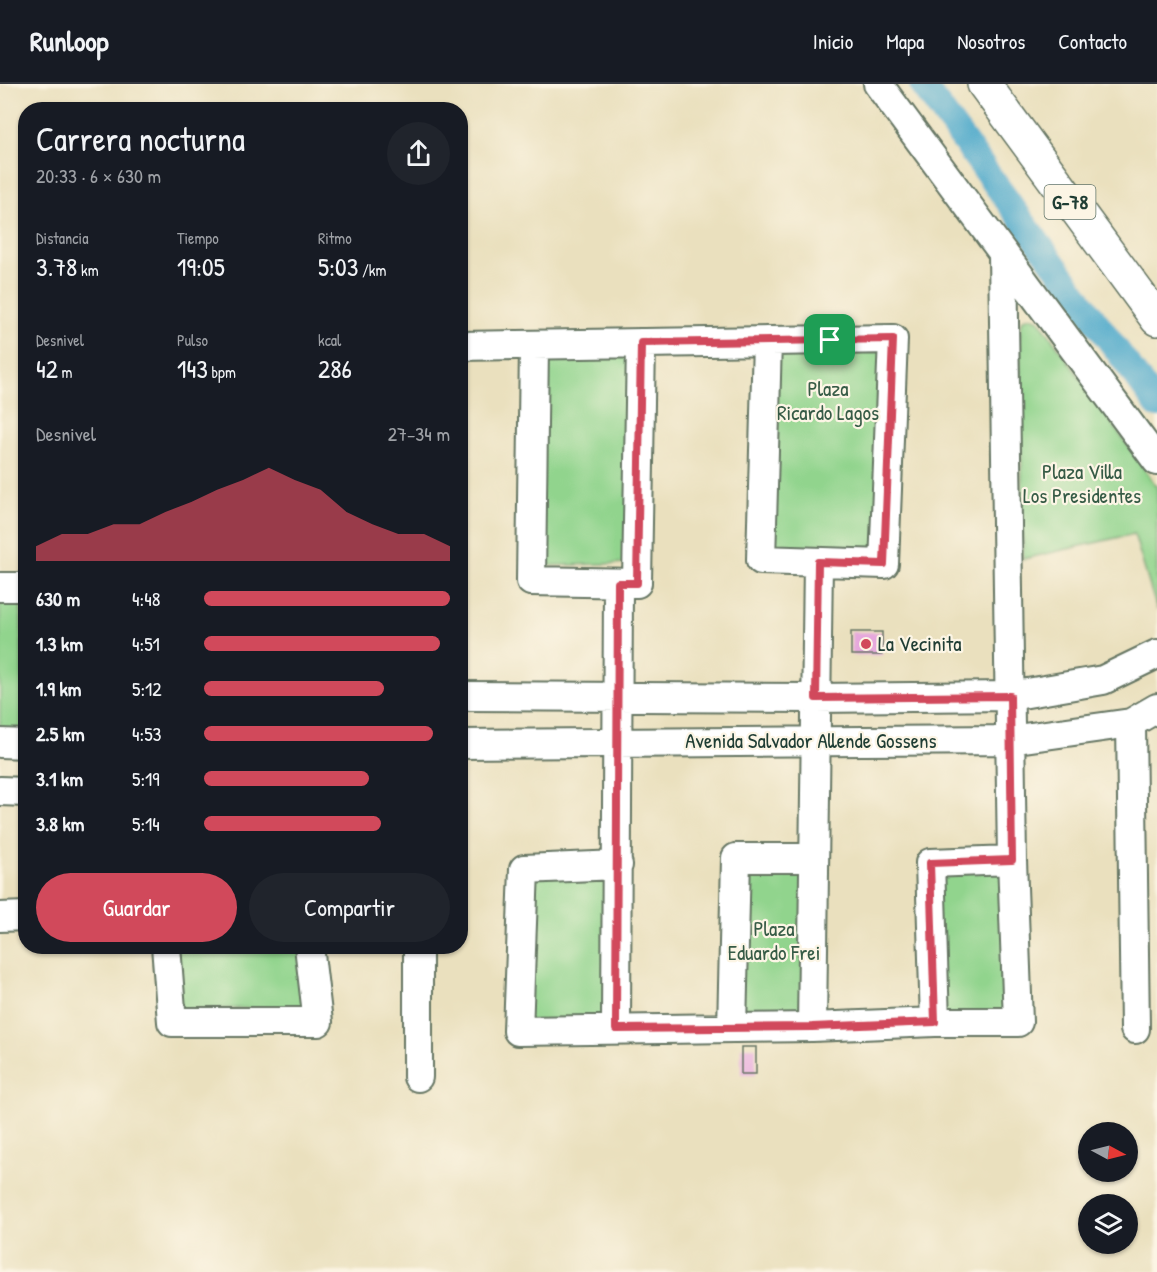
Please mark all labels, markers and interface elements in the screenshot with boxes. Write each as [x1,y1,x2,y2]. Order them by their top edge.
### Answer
text: Runloop [30,22,109,60]
text: Inicio [813,27,853,56]
text: Mapa [886,27,924,56]
text: Nosotros [957,27,1025,56]
text: Contacto [1058,27,1127,56]
text: Carrera nocturna [36,117,245,161]
button: share [387,122,450,185]
text: 20:33 · 6 × 630 m [36,162,161,189]
road number: G-78 [1044,185,1096,219]
text: Distancia [36,227,88,249]
text: Tiempo [177,227,219,249]
text: Ritmo [318,227,352,249]
text: 3.78 [36,249,77,284]
text: 19:05 [177,249,225,284]
text: 5:03 [318,249,358,284]
text: km [77,259,99,281]
text: /km [358,259,386,281]
pin [804,314,855,365]
icon: arrive [813,323,846,356]
text: Desnivel [36,329,84,351]
text: Pulso [177,329,208,351]
text: kcal [318,329,341,351]
text: 42 [36,351,58,386]
text: 143 [177,351,208,386]
text: 286 [318,351,352,386]
text: m [58,361,72,383]
text: bpm [208,361,236,383]
park label: Plaza Ricardo Lagos [777,374,879,427]
text: Desnivel [36,420,96,447]
text: 27–34 m [388,420,450,447]
park label: Plaza Villa Los Presidentes [1023,457,1141,510]
text: 630 m [36,585,80,612]
text: 4:48 [132,585,160,612]
place label: La Vecinita [878,629,962,658]
text: 1.3 km [36,630,83,657]
text: 4:51 [132,630,160,657]
marker: La Vecinita [859,637,873,651]
text: 1.9 km [36,675,81,702]
text: 5:12 [132,675,162,702]
text: 2.5 km [36,720,85,747]
text: 4:53 [132,720,162,747]
street label: Avenida Salvador Allende Gossens [685,726,937,755]
text: 3.1 km [36,765,83,792]
text: 5:19 [132,765,160,792]
text: 3.8 km [36,810,84,837]
text: 5:14 [132,810,160,837]
button: Guardar [36,873,237,942]
button: Compartir [249,873,450,942]
park label: Plaza Eduardo Frei [728,914,820,967]
north arrow [1078,1122,1138,1182]
map controls [1078,1122,1138,1254]
button: layers [1078,1194,1138,1254]

